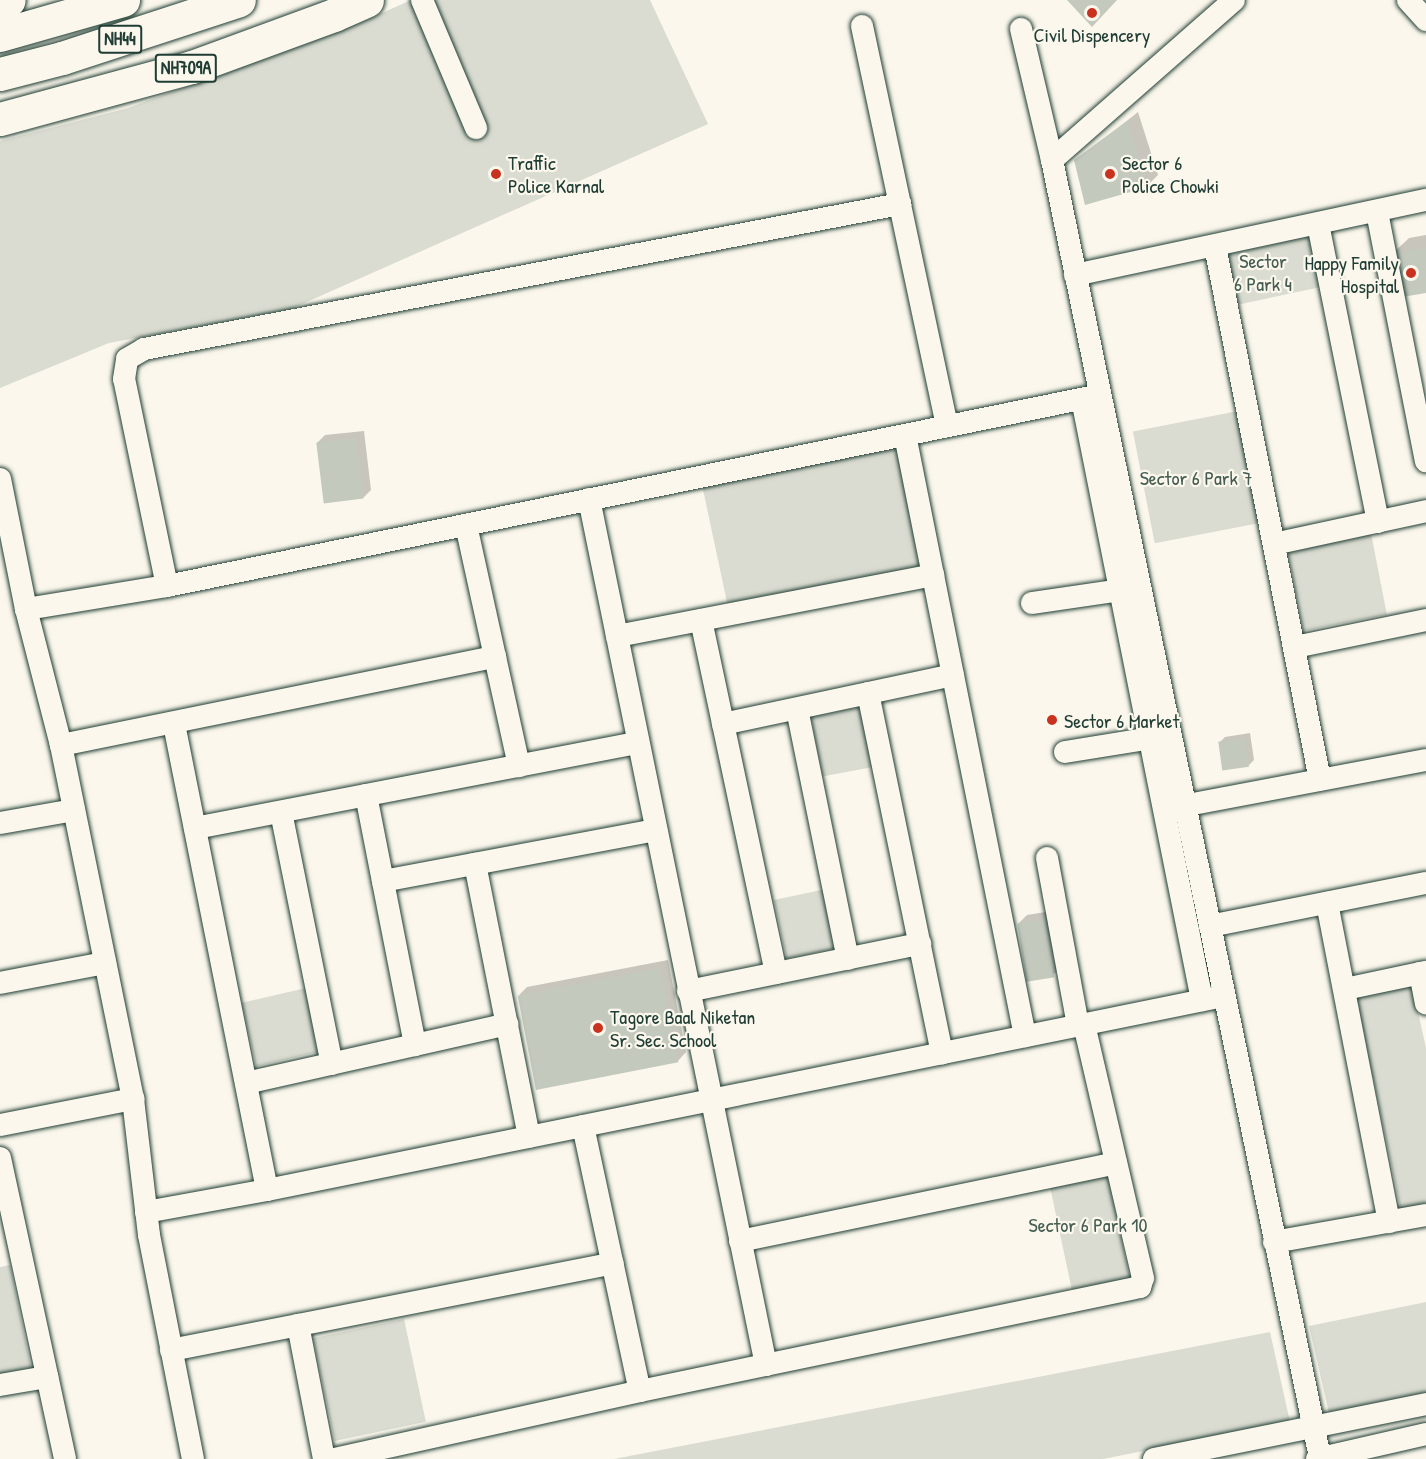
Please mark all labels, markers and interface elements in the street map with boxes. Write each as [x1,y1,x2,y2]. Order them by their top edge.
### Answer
marker: Civil Dispencery [1085,6,1099,20]
place label: Civil Dispencery [1034,22,1150,46]
road number: NH44 [98,24,142,54]
road number: NH709A [154,53,218,83]
place label: Traffic Police Karnal [508,150,604,197]
place label: Sector 6 Police Chowki [1122,150,1219,197]
marker: Traffic Police Karnal [489,167,503,181]
marker: Sector 6 Police Chowki [1103,167,1117,181]
park label: Sector 6 Park 4 [1234,248,1292,295]
place label: Happy Family Hospital [1304,250,1399,297]
marker: Happy Family Hospital [1404,266,1418,280]
park label: Sector 6 Park 7 [1140,465,1252,489]
place label: Sector 6 Market [1064,708,1179,732]
marker: Sector 6 Market [1045,713,1059,727]
place label: Tagore Baal Niketan Sr. Sec. School [610,1005,755,1052]
marker: Tagore Baal Niketan Sr. Sec. School [591,1021,605,1035]
park label: Sector 6 Park 10 [1029,1212,1147,1236]

